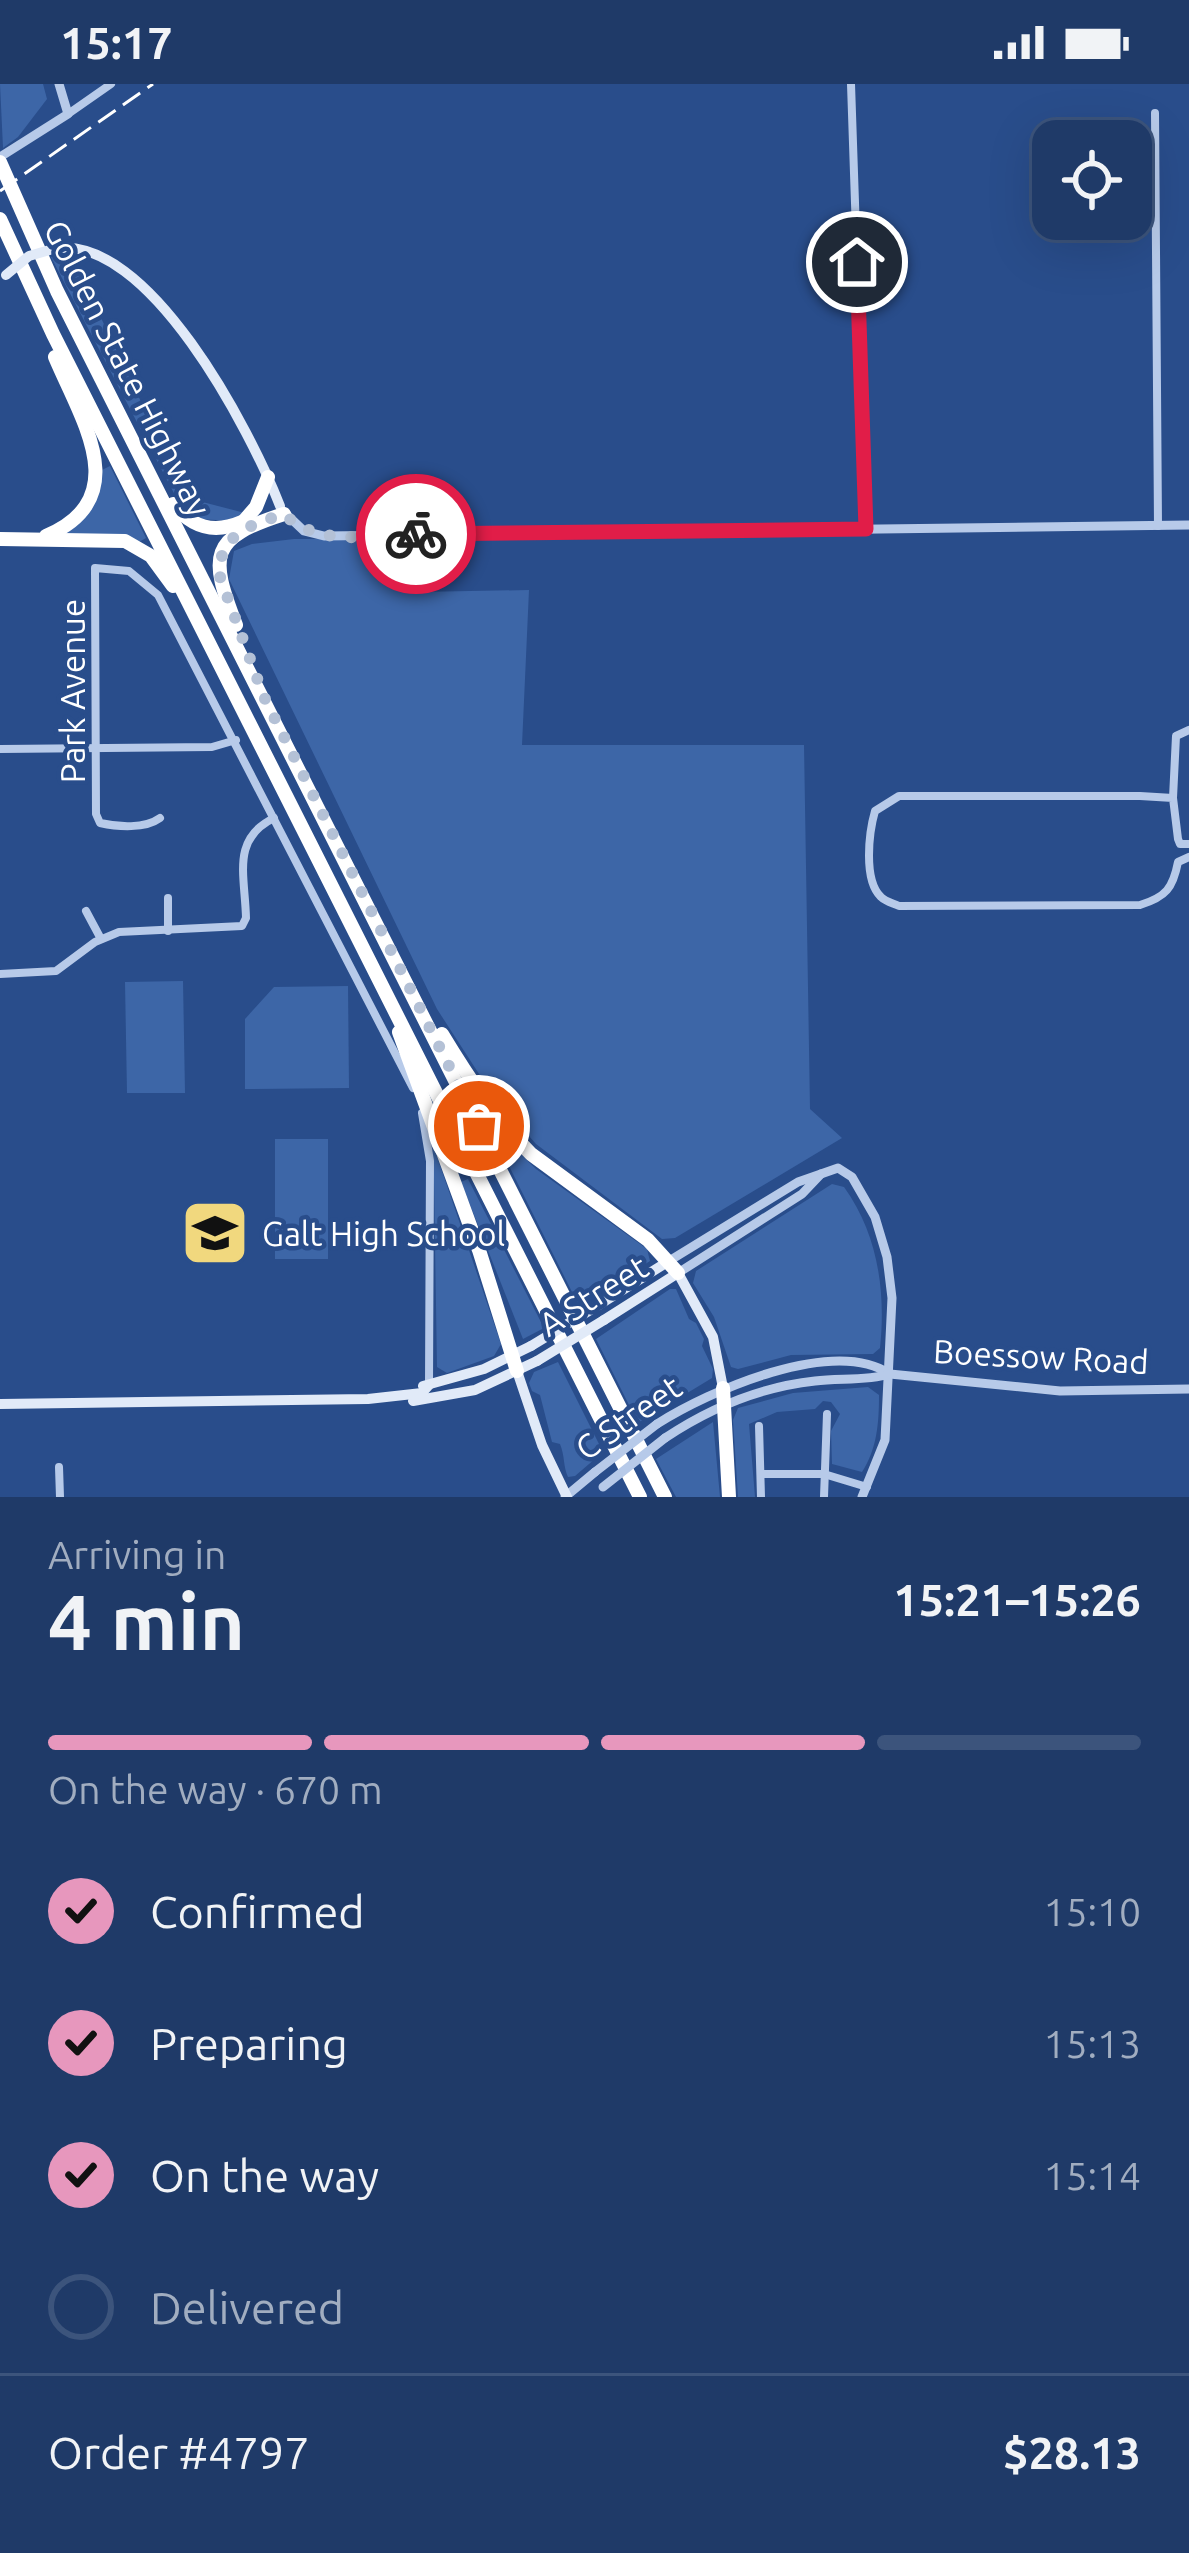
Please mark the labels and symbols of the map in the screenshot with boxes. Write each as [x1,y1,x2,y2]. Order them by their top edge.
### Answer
pin [806,211,908,313]
street label: Golden State Highway [37,214,219,522]
courier [356,474,476,594]
street label: Park Avenue [54,599,91,783]
pin [428,1075,530,1177]
school or university icon: Galt High School [180,1198,250,1268]
place label: Galt High School [262,1215,505,1252]
street label: A Street [532,1247,654,1343]
street label: Boessow Road [932,1332,1150,1380]
street label: C Street [568,1367,688,1467]

